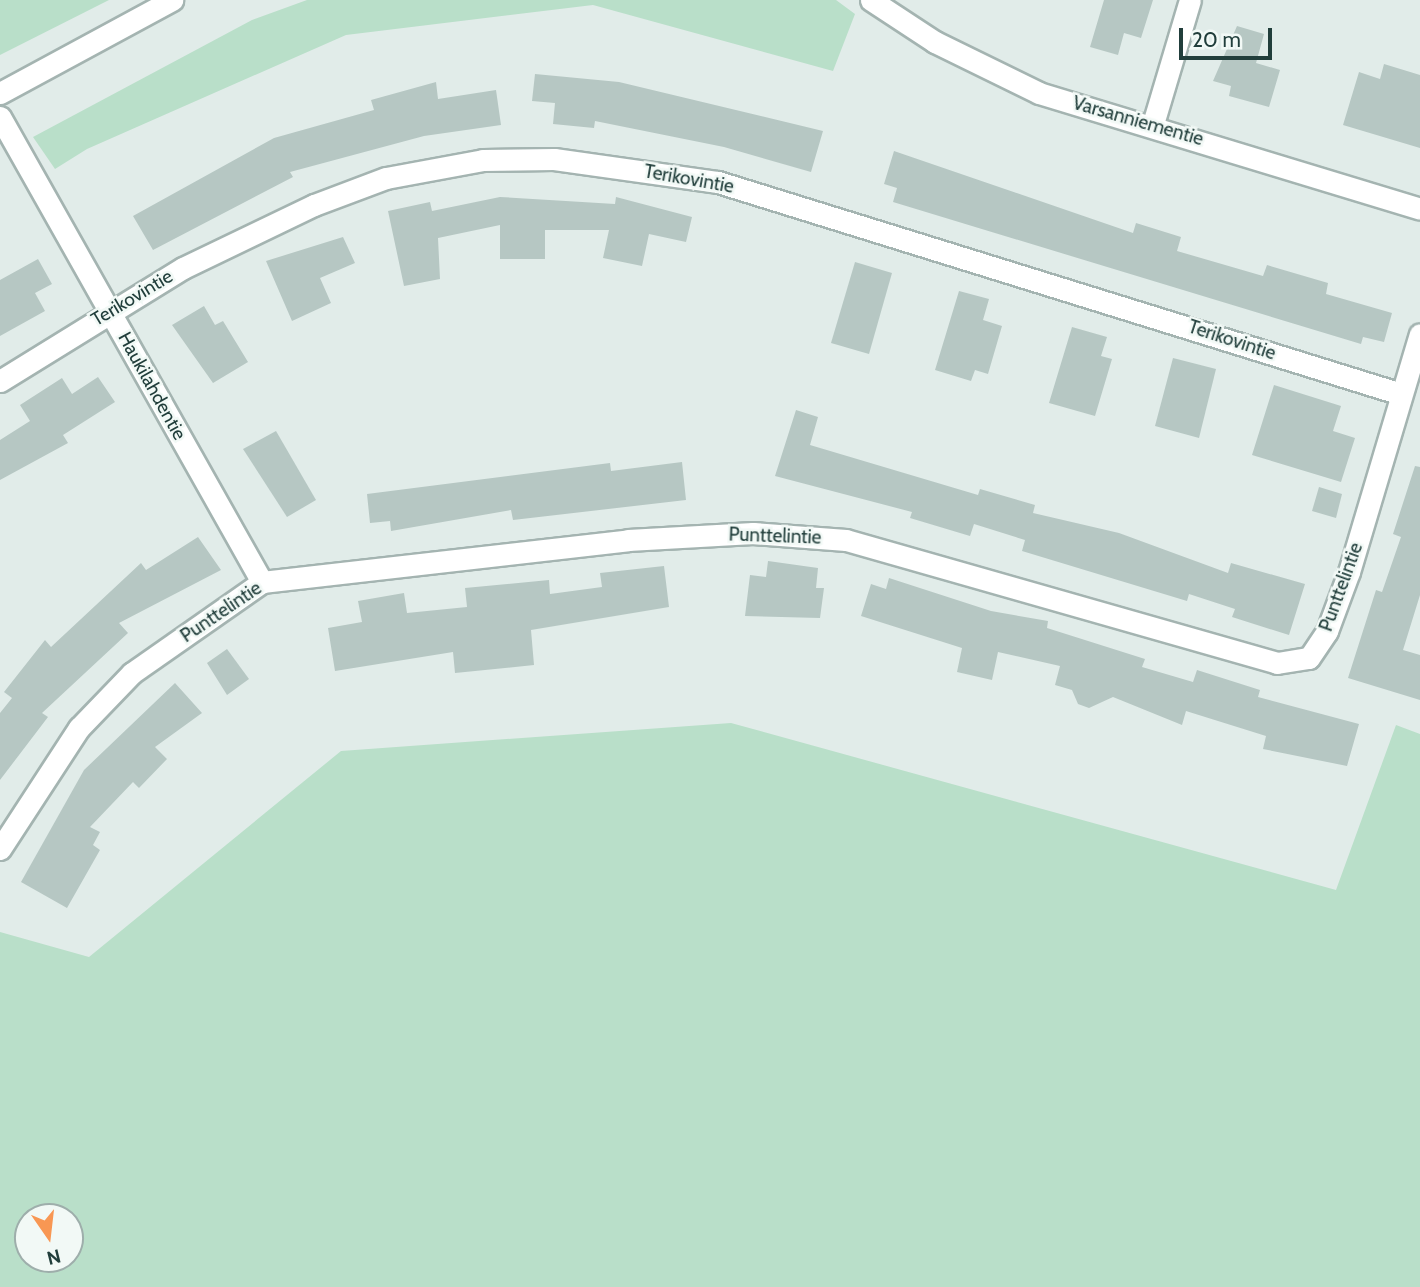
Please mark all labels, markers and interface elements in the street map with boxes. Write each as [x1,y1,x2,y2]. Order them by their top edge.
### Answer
scale bar [1182,14,1275,58]
text: 20 m [1192,27,1241,52]
street label: Varsanniementie [1070,91,1206,151]
street label: Terikovintie [642,160,736,198]
street label: Terikovintie [87,265,177,331]
street label: Terikovintie [1185,315,1279,365]
street label: Haukilahdentie [113,328,191,444]
street label: Punttelintie [728,523,822,549]
street label: Punttelintie [1314,540,1368,634]
street label: Punttelintie [176,577,266,647]
north arrow [14,1203,84,1273]
text: N [44,1244,63,1270]

